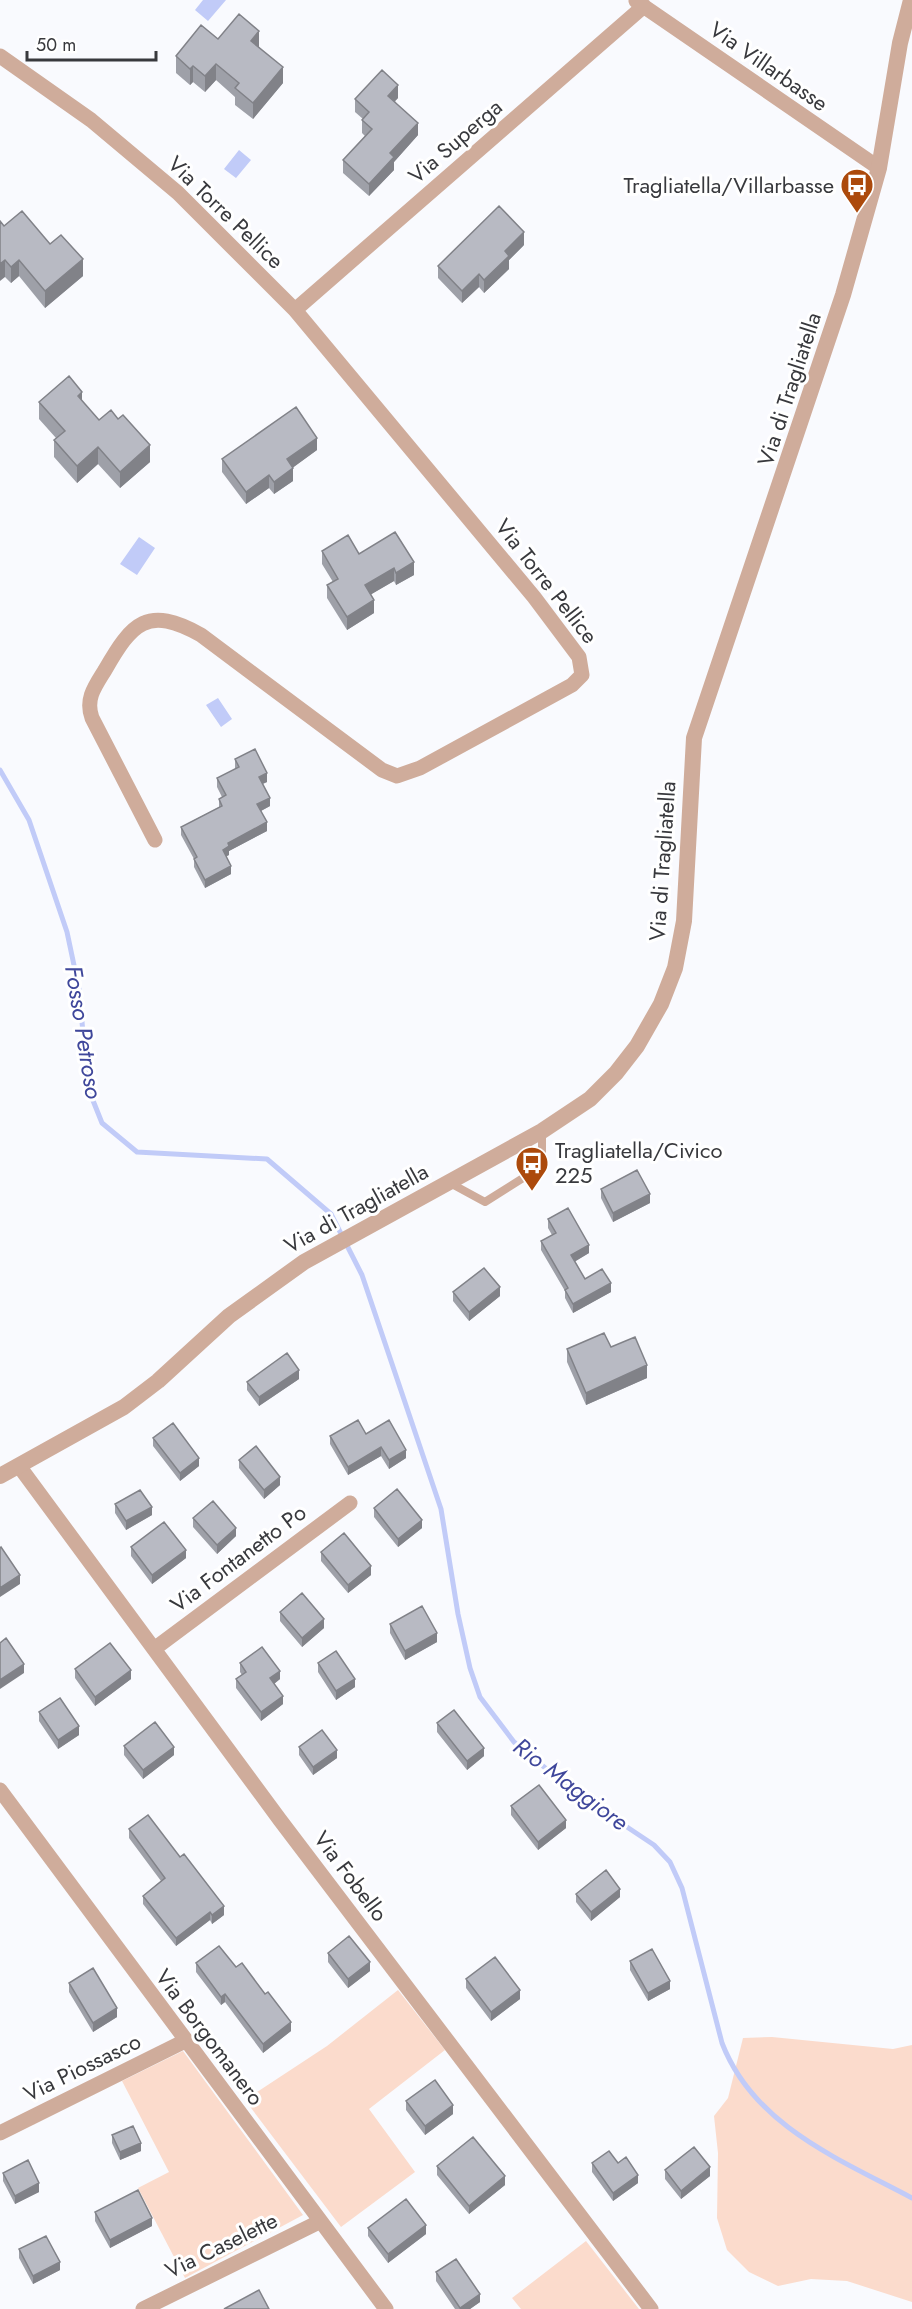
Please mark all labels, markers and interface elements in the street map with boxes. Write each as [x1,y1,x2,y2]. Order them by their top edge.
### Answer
street label: Via Villarbasse [703,13,835,119]
scale bar [27,24,156,62]
text: 50 m [36,32,76,58]
street label: Via Superga [401,91,509,191]
street label: Via Torre Pellice [161,148,291,276]
bus stop icon: Tragliatella/Villarbasse [839,167,875,214]
place label: Tragliatella/Villarbasse [624,169,834,201]
street label: Via di Tragliatella [749,308,829,470]
street label: Via Torre Pellice [488,512,606,650]
street label: Via di Tragliatella [640,780,684,942]
water label: Fosso Petroso [56,963,112,1101]
place label: Tragliatella/Civico 225 [555,1134,723,1191]
bus stop icon: Tragliatella/Civico 225 [514,1145,550,1192]
street label: Via di Tragliatella [278,1155,434,1261]
street label: Via Fontanetto Po [163,1496,313,1620]
water label: Rio Maggiore [506,1729,636,1839]
street label: Via Fobello [306,1824,396,1928]
street label: Via Borgomanero [148,1962,272,2112]
street label: Via Piossasco [18,2025,146,2109]
street label: Via Caselette [159,2204,283,2286]

